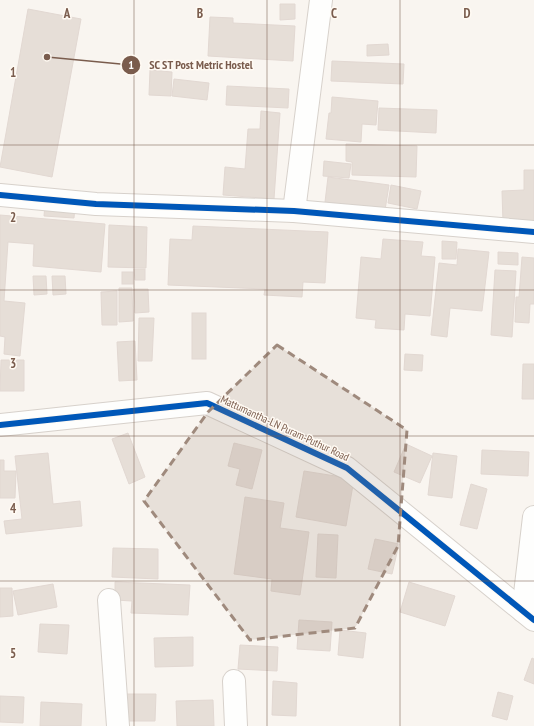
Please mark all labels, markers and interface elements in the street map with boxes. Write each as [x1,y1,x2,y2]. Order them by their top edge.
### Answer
text: A [63,5,71,22]
text: B [197,5,203,22]
text: C [331,5,337,22]
text: D [464,5,471,22]
callout: SC ST Post Metric Hostel [121,53,262,77]
text: 1 [128,57,134,72]
text: SC ST Post Metric Hostel [149,57,253,72]
text: 1 [10,64,16,81]
text: 2 [10,209,16,226]
text: 3 [10,355,16,372]
street label: Mattumantha-LN Puram-Puthur Road [218,392,352,464]
text: 4 [10,500,17,517]
text: 5 [10,645,16,662]

